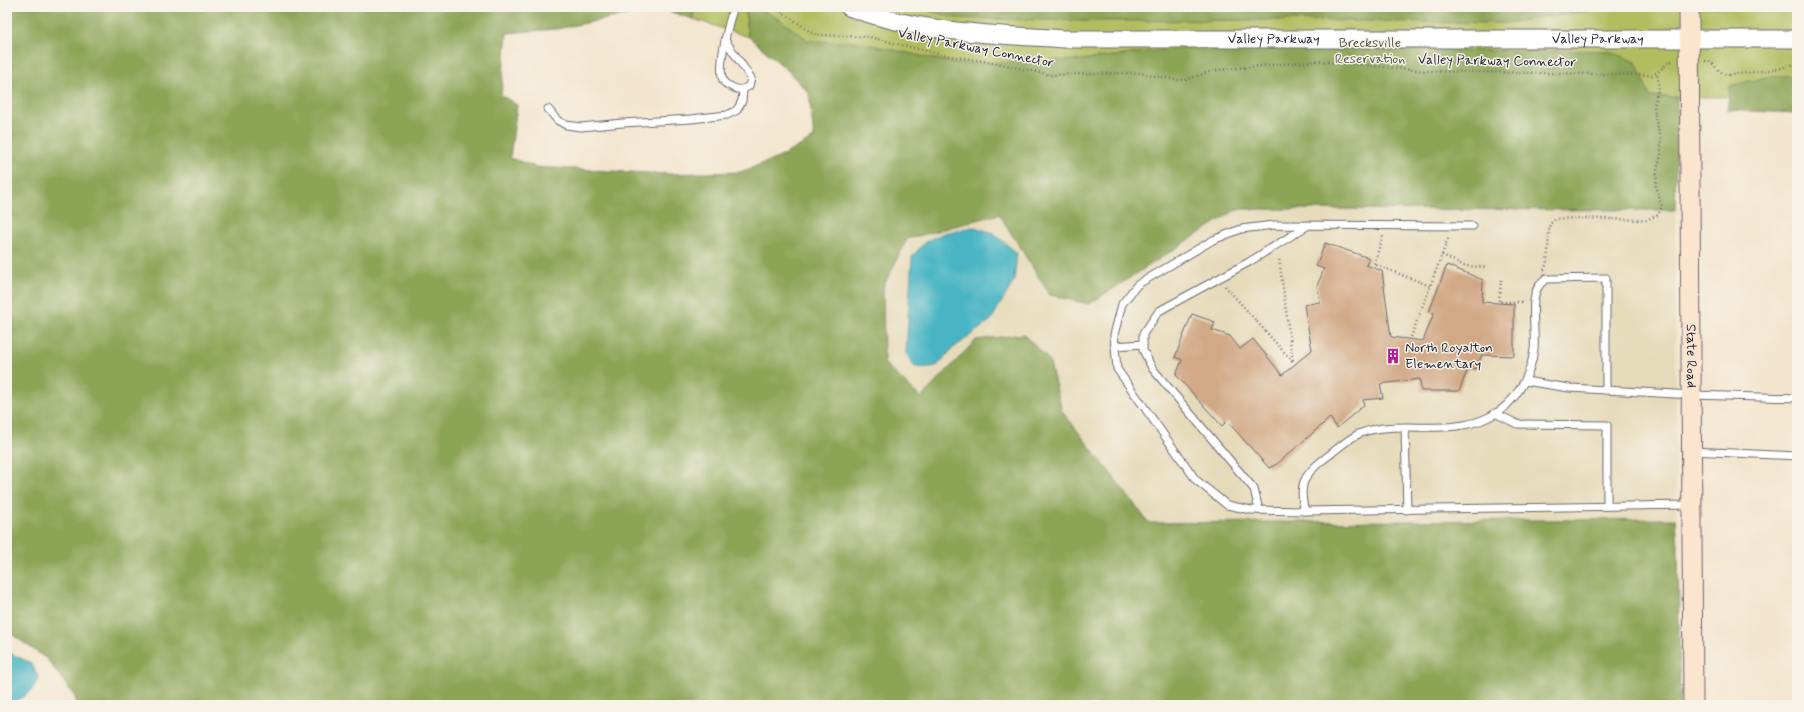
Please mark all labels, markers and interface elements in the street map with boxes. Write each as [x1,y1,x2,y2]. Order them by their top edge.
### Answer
street label: Valley Parkway Connector [896,24,1056,72]
street label: Valley Parkway [1228,30,1320,48]
street label: Valley Parkway [1552,30,1644,48]
park label: Brecksville Reservation [1335,34,1405,68]
street label: Valley Parkway Connector [1418,51,1576,71]
street label: State Road [1682,324,1700,388]
place label: North Royalton Elementary [1405,339,1493,373]
building icon: North Royalton Elementary [1384,347,1402,365]

